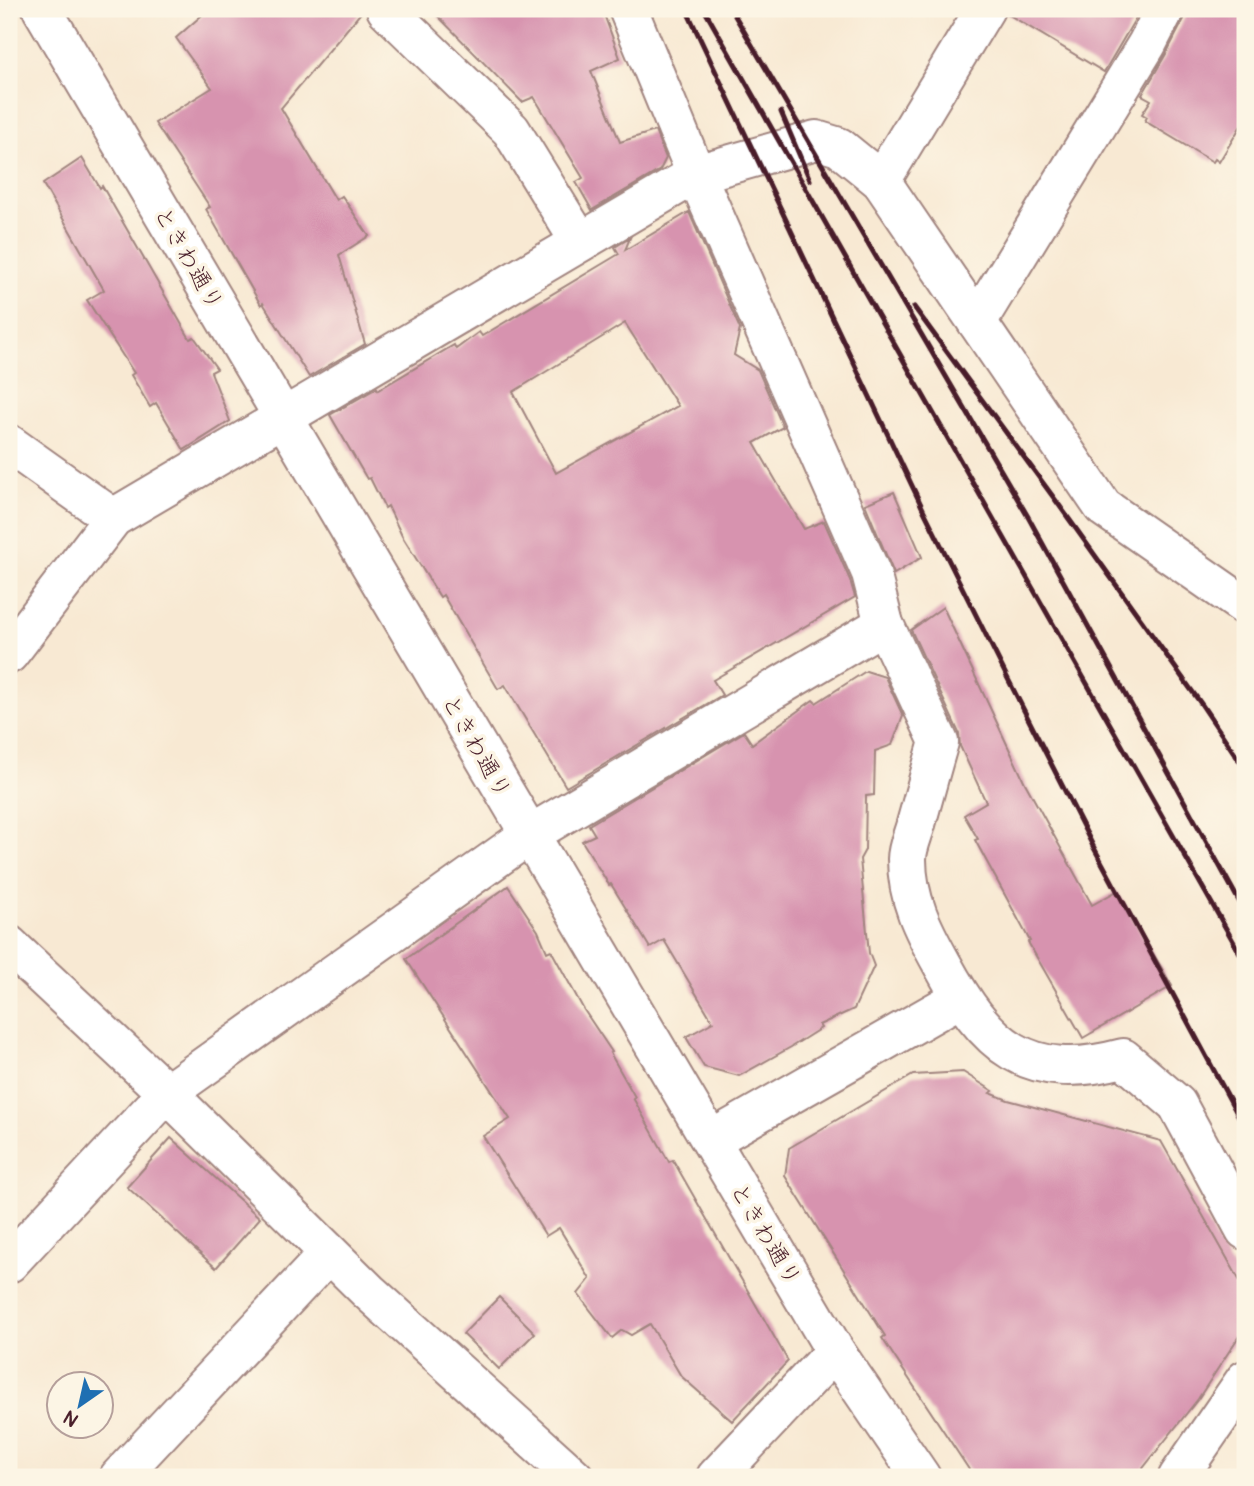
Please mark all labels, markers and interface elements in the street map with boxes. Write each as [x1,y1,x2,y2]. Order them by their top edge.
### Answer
street label: ときわ通り [147,201,230,315]
street label: ときわ通り [435,689,518,803]
street label: ときわ通り [724,1178,808,1291]
north arrow [46,1370,116,1440]
text: N [59,1405,83,1432]

